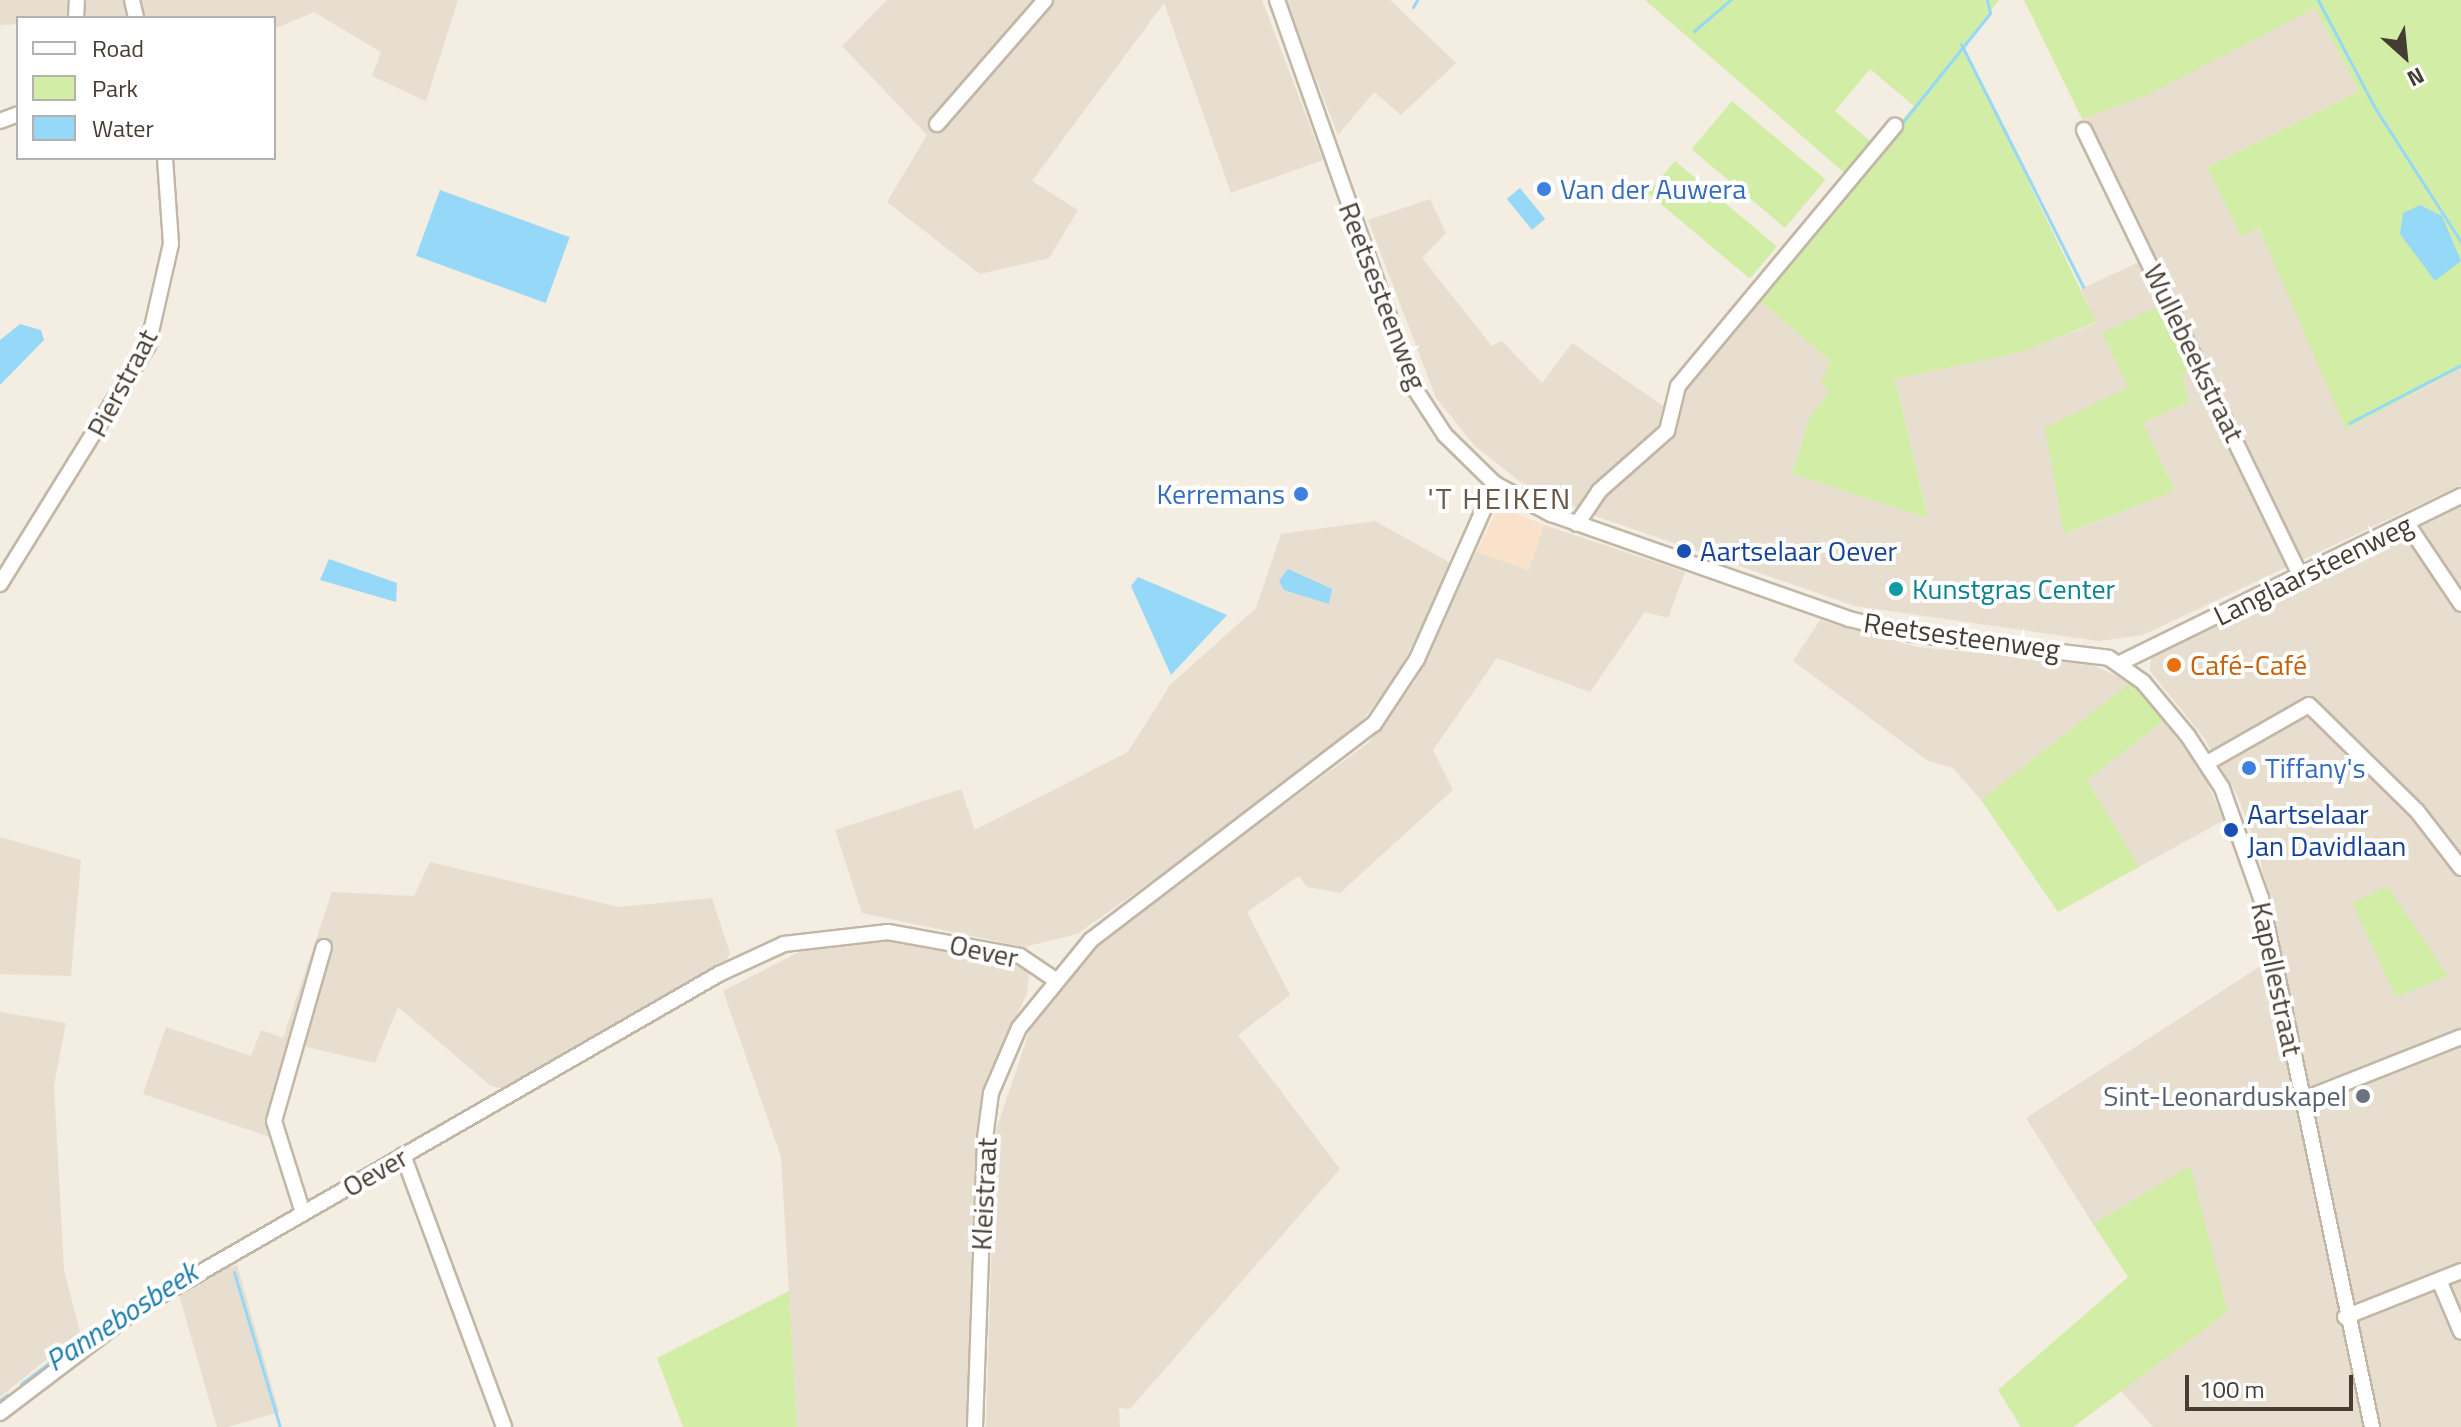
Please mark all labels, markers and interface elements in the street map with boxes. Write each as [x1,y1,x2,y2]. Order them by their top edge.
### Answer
legend [16,16,276,160]
north arrow [2365,16,2445,96]
text: Road [92,30,144,66]
text: N [2401,59,2430,96]
text: Park [92,70,138,106]
text: Water [92,110,154,146]
place label: Van der Auwera [1560,172,1746,206]
marker: Van der Auwera [1535,180,1553,198]
street label: Reetsesteenweg [1332,198,1434,394]
street label: Wullebeekstraat [2137,259,2251,447]
street label: Pierstraat [80,323,164,443]
place label: Kerremans [1157,477,1285,511]
district label: 'T HEIKEN [1428,480,1572,516]
marker: Kerremans [1292,485,1310,503]
street label: Langlaarsteenweg [2208,507,2418,633]
place label: Aartselaar Oever [1700,534,1897,568]
marker: Aartselaar Oever [1675,542,1693,560]
place label: Kunstgras Center [1912,572,2115,606]
marker: Kunstgras Center [1887,580,1905,598]
street label: Reetsesteenweg [1862,606,2062,666]
place label: Café-Café [2190,648,2307,682]
marker: Café-Café [2165,656,2183,674]
place label: Tiffany's [2265,751,2366,785]
marker: Tiffany's [2240,759,2258,777]
place label: Aartselaar Jan Davidlaan [2247,797,2406,863]
marker: Aartselaar Jan Davidlaan [2222,821,2240,839]
street label: Kapellestraat [2244,899,2310,1059]
street label: Oever [947,927,1021,975]
place label: Sint-Leonarduskapel [2103,1079,2347,1113]
marker: Sint-Leonarduskapel [2354,1087,2372,1105]
street label: Kleistraat [964,1137,1004,1251]
street label: Oever [337,1140,413,1204]
water label: Pannebosbeek [38,1254,204,1378]
scale bar [2189,1359,2357,1409]
text: 100 m [2199,1371,2265,1407]

